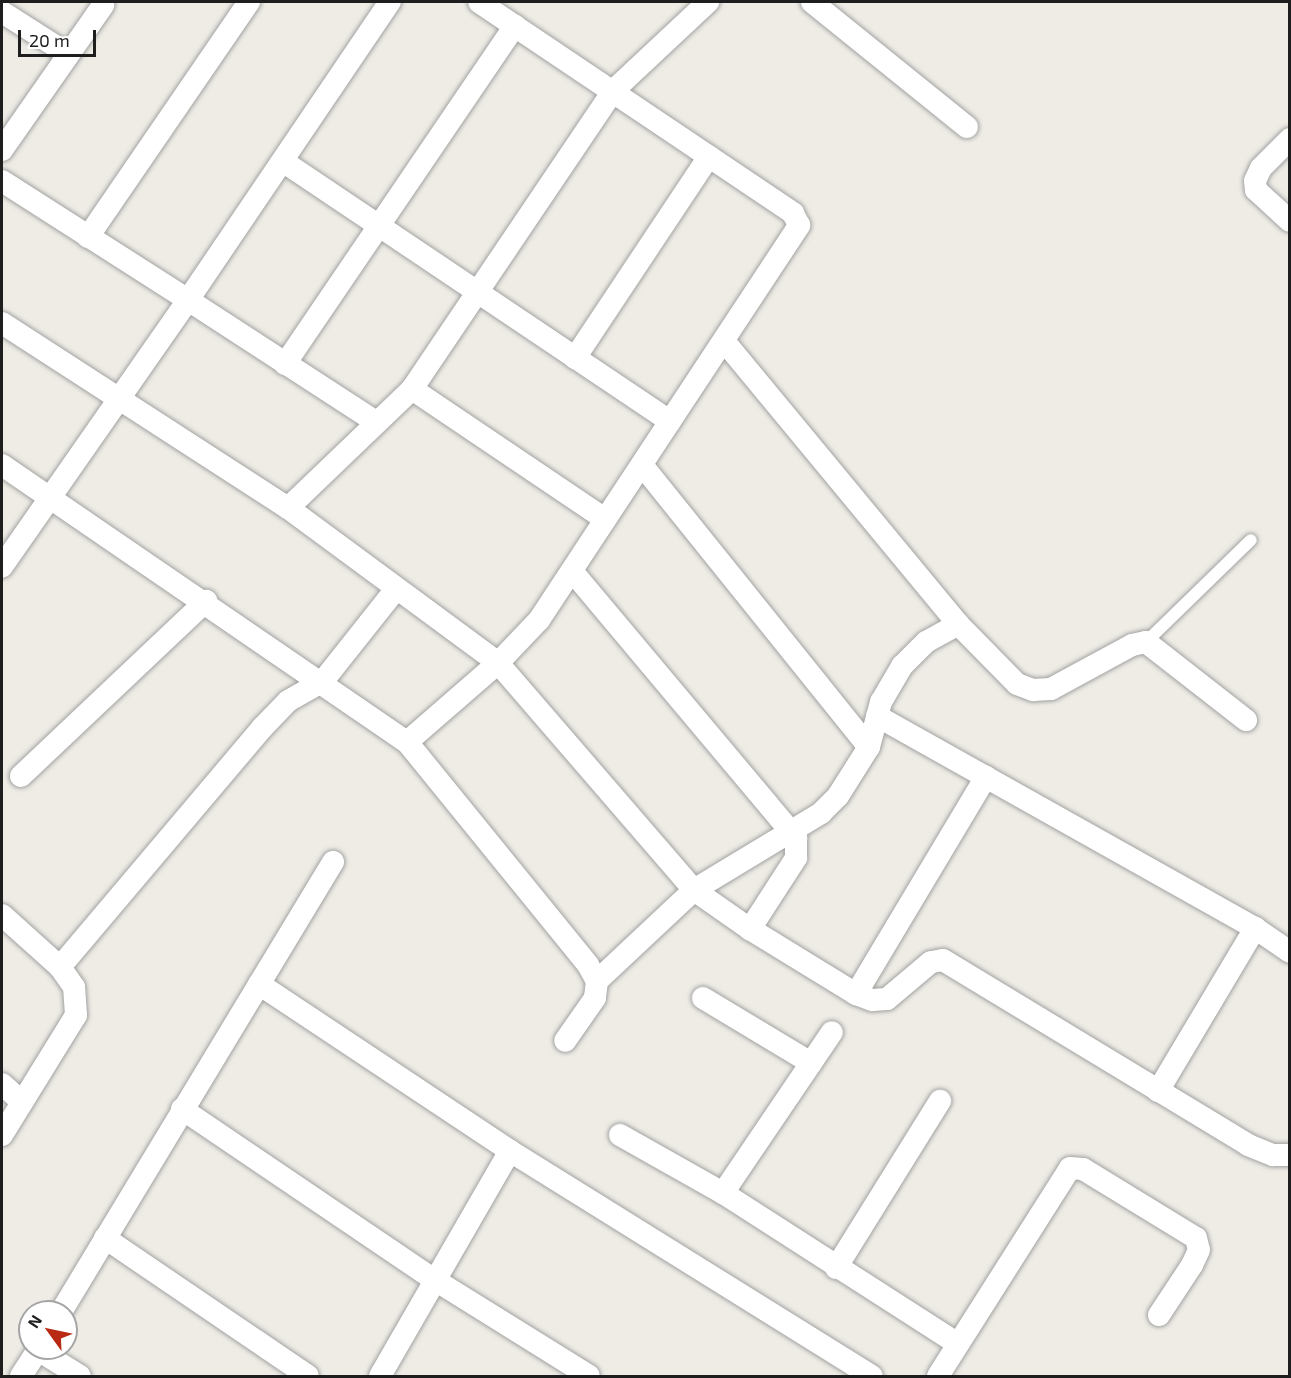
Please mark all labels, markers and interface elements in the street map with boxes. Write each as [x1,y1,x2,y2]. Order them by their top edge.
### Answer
scale bar [21,18,99,56]
text: 20 m [29,29,70,51]
north arrow [18,1300,78,1360]
text: N [23,1311,45,1331]

